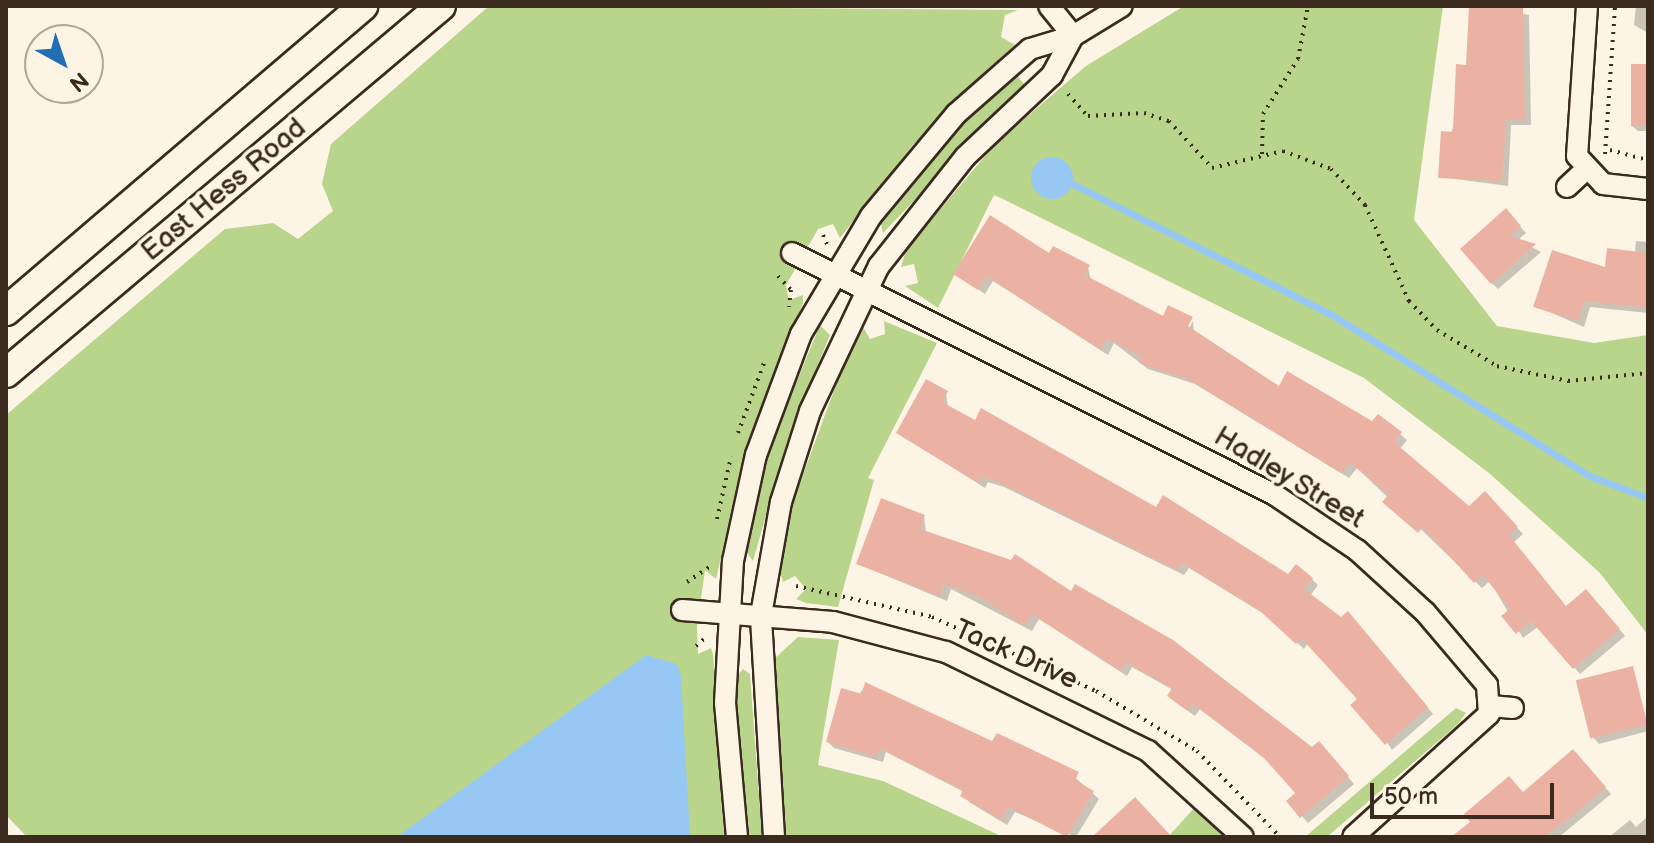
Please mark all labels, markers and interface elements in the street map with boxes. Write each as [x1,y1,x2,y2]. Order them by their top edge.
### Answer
north arrow [24,24,104,104]
text: N [63,66,93,97]
street label: East Hess Road [135,111,313,269]
street label: Hadley Street [1207,419,1371,537]
street label: Tack Drive [949,613,1083,697]
scale bar [1374,767,1558,817]
text: 50 m [1384,782,1438,811]

